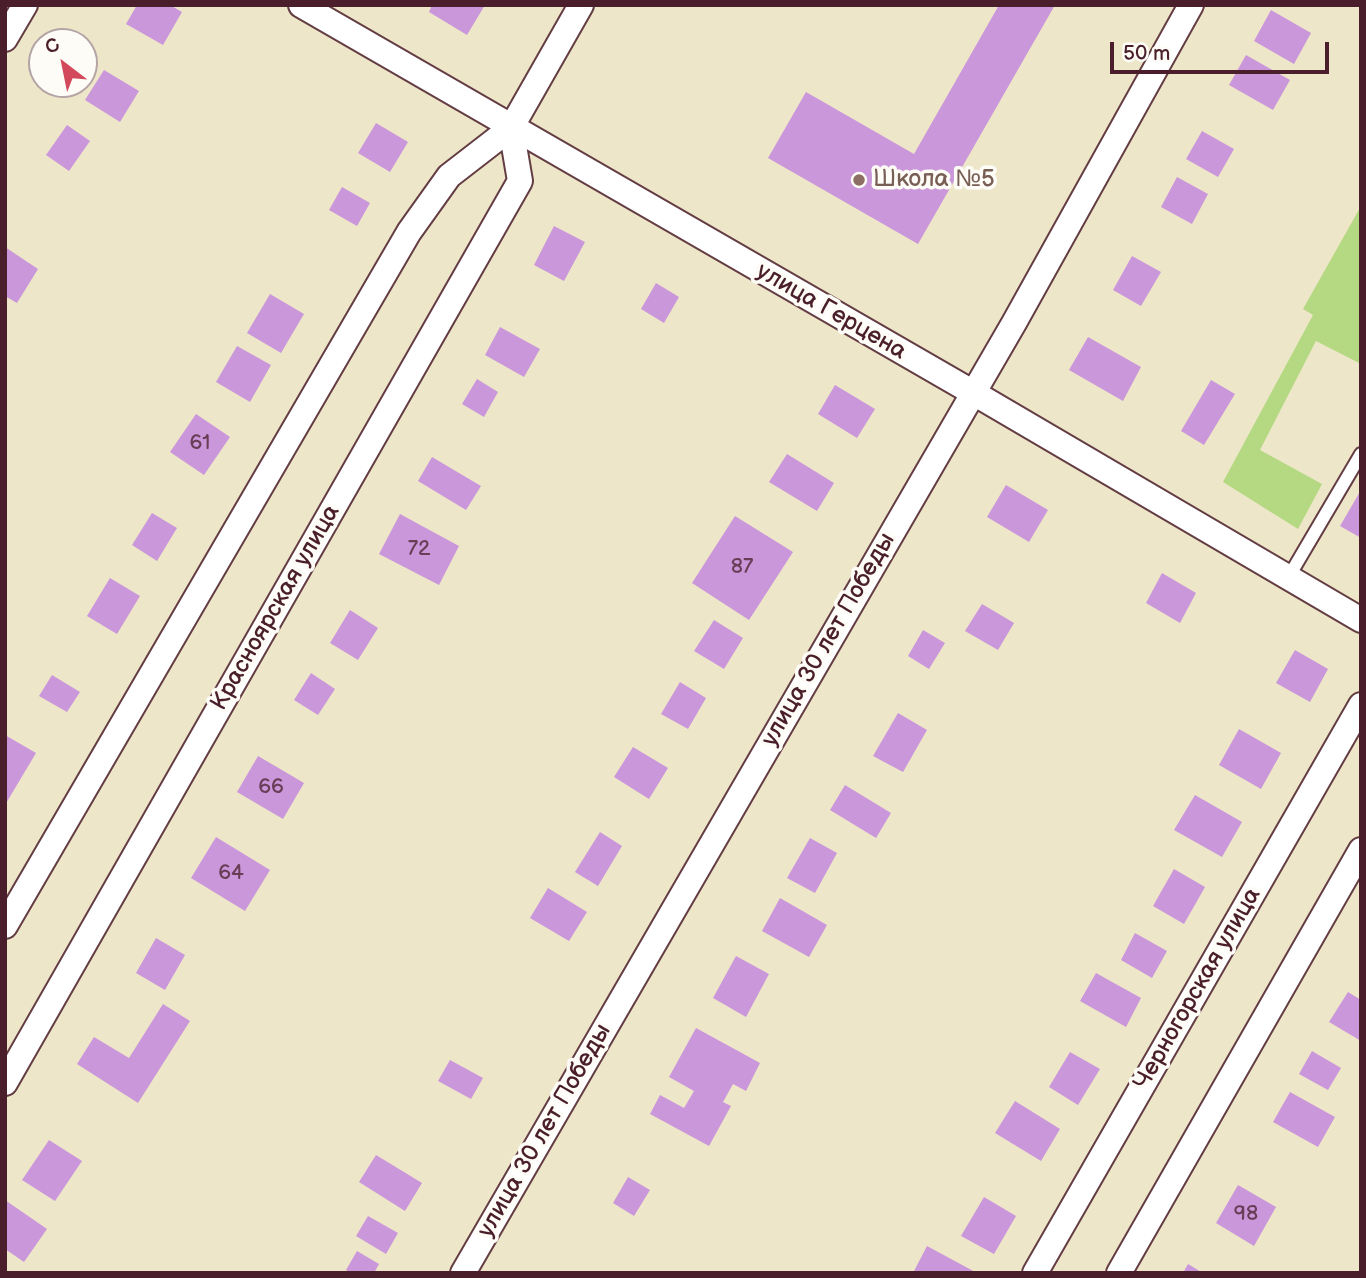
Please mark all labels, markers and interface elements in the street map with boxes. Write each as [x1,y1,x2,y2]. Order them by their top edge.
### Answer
north arrow [28,28,98,98]
scale bar [1114,28,1333,72]
text: С [41,33,64,60]
text: 50 m [1123,41,1170,66]
place label: Школа №5 [873,166,995,194]
marker: Школа №5 [851,172,867,188]
street label: улица Герцена [751,257,911,367]
house number: 61 [190,431,210,457]
street label: Красноярская улица [205,500,347,716]
street label: улица 30 лет Победы [756,528,902,752]
house number: 72 [408,537,430,563]
house number: 87 [731,555,753,581]
house number: 66 [258,775,284,801]
house number: 64 [218,861,244,887]
street label: Черногорская улица [1128,883,1268,1095]
street label: улица 30 лет Победы [472,1019,618,1243]
house number: 98 [1234,1202,1258,1228]

